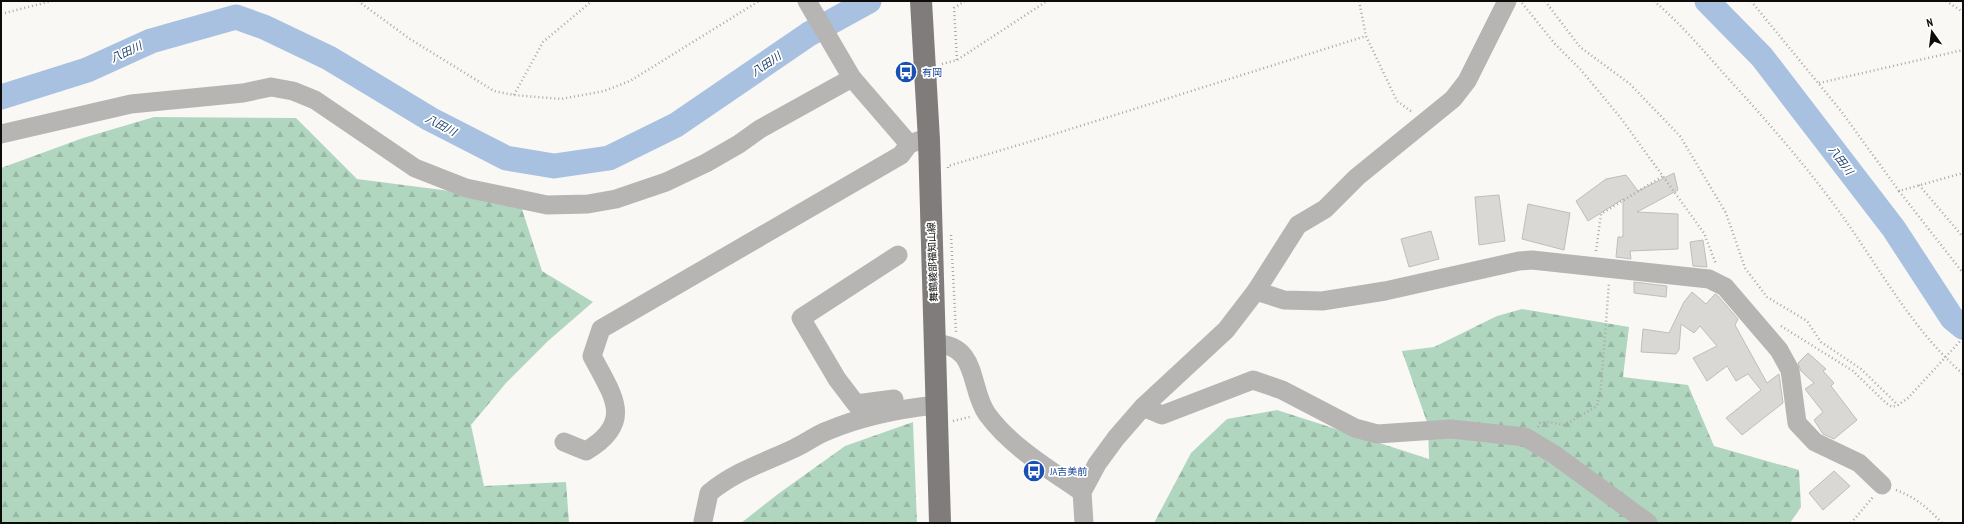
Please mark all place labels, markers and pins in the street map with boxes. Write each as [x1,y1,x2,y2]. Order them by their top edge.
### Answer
bus stop icon: 有岡 [893,59,919,85]
place label: 有岡 [922,66,942,79]
bus stop icon: JA吉美前 [1021,458,1047,484]
place label: JA吉美前 [1049,465,1087,478]

